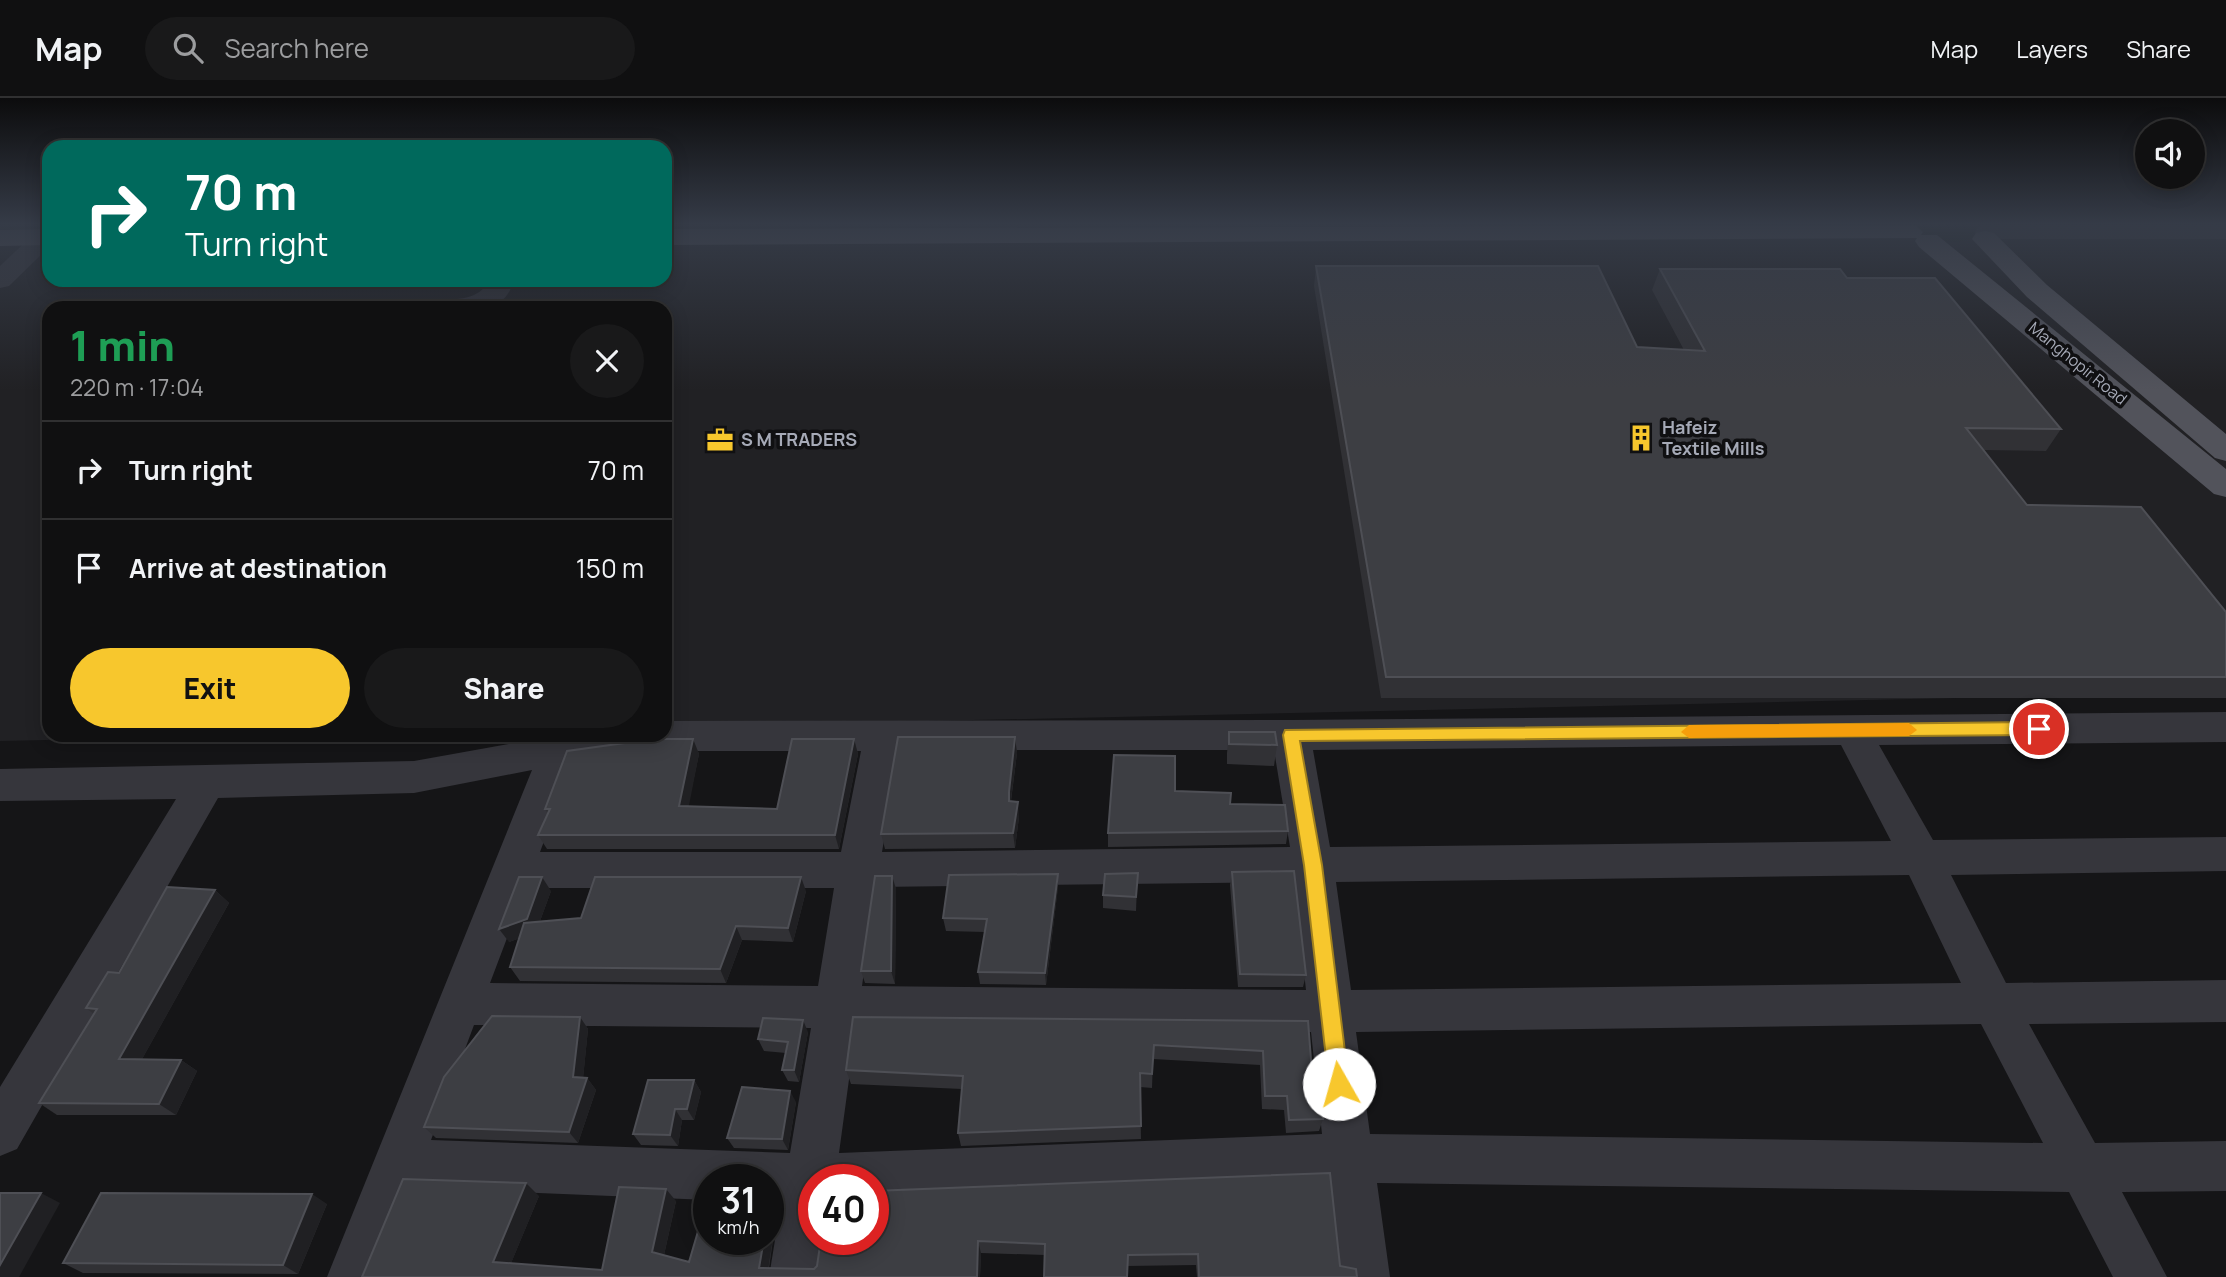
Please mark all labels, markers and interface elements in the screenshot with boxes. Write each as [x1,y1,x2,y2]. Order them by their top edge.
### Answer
search box [145,17,635,80]
text: Map [35,26,103,71]
icon: search [169,29,207,67]
text: Search here [225,30,369,66]
text: Map [1931,32,1978,65]
text: Layers [2016,32,2088,65]
text: Share [2126,32,2191,65]
map controls [2135,119,2205,189]
button: sound [2135,119,2205,189]
text: 70 m [185,158,297,225]
icon: right [70,168,161,259]
text: Turn right [185,222,328,266]
text: 1 min [70,316,175,374]
street label: Manghopir Road [2024,317,2132,409]
button: close [570,324,644,398]
text: 220 m · 17:04 [70,371,204,403]
place label: Hafeiz Textile Mills [1662,415,1765,460]
building icon: Hafeiz Textile Mills [1626,423,1656,453]
office icon: S M TRADERS [705,425,735,455]
place label: S M TRADERS [741,427,857,451]
icon: right [70,451,108,489]
text: Turn right [129,452,253,488]
text: 70 m [588,452,644,488]
icon: arrive [70,549,108,587]
text: Arrive at destination [129,550,387,586]
text: 150 m [576,550,644,586]
button: Exit [70,648,350,728]
button: Share [364,648,644,728]
pin [2009,699,2069,759]
icon: arrive [2020,710,2058,748]
position arrow [1302,1047,1376,1121]
speed limit sign: 40 [798,1164,889,1255]
text: 31 [721,1176,756,1224]
text: km/h [718,1215,759,1239]

